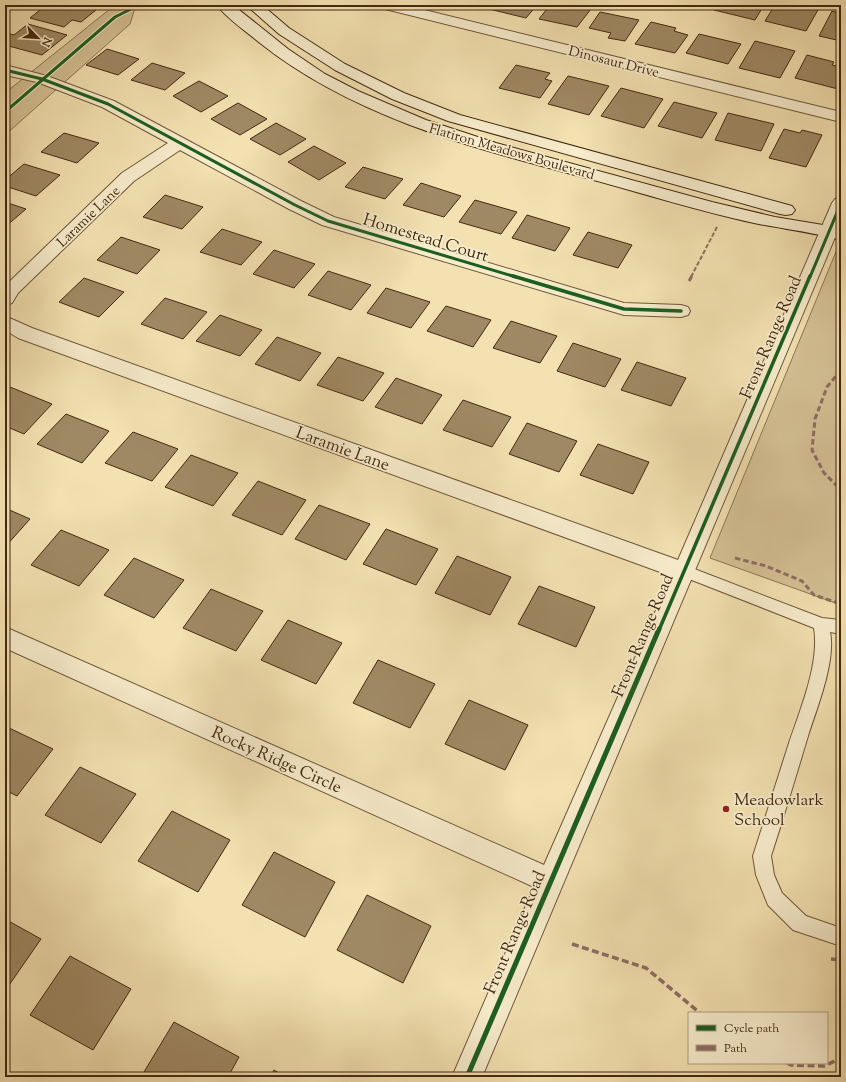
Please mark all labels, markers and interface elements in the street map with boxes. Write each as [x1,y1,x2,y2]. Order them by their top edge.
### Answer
north arrow [18,18,58,58]
text: N [37,34,56,49]
street label: Dinosaur Drive [566,42,661,84]
street label: Flatiron Meadows Boulevard [426,120,597,186]
street label: Laramie Lane [53,182,125,253]
street label: Homestead Court [360,208,491,269]
street label: Front Range Road [735,272,809,403]
street label: Laramie Lane [292,422,393,478]
street label: Front Range Road [607,570,681,701]
street label: Rocky Ridge Circle [207,721,345,800]
place label: Meadowlark School [734,789,824,833]
marker: Meadowlark School [721,804,731,814]
street label: Front Range Road [479,867,553,998]
legend [688,1012,828,1064]
text: Cycle path [724,1020,779,1038]
text: Path [724,1040,747,1058]

